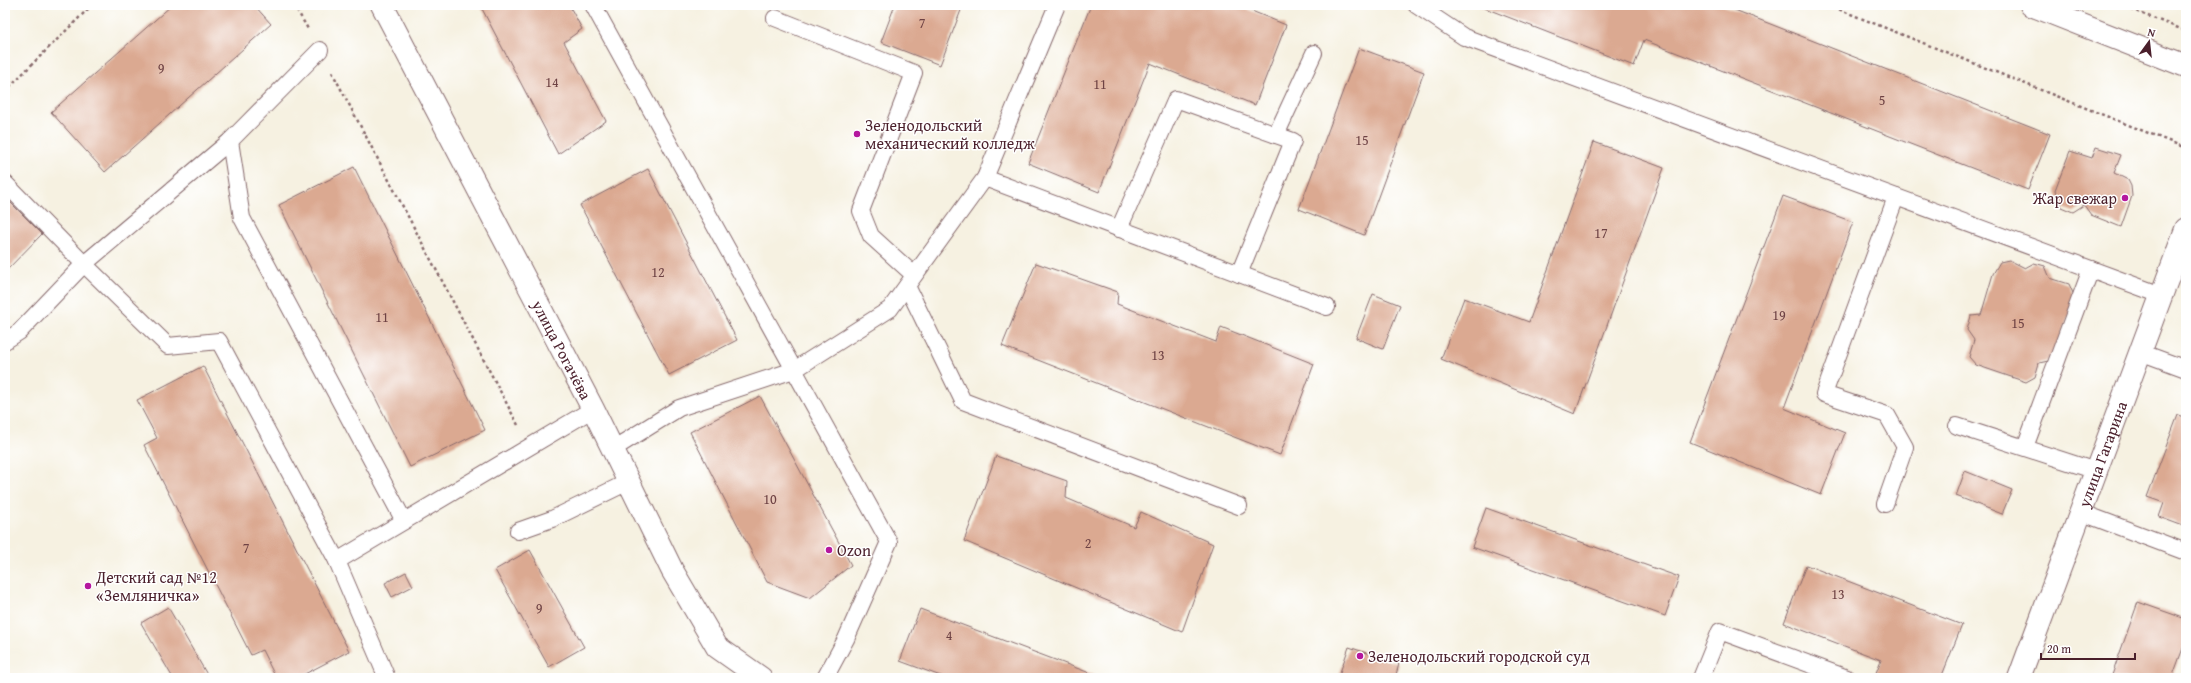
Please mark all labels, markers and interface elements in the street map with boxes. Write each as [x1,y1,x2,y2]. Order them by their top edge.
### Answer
house number: 7 [919,13,926,33]
north arrow [2129,22,2169,62]
text: N [2146,24,2158,41]
house number: 9 [158,58,165,78]
house number: 14 [545,72,559,92]
house number: 11 [1093,74,1107,94]
house number: 5 [1879,90,1885,110]
place label: Зеленодольский механический колледж [865,113,1035,155]
marker: Зеленодольский механический колледж [852,129,862,139]
house number: 15 [1355,130,1369,150]
place label: Жар свежар [2032,186,2117,210]
marker: Жар свежар [2120,193,2130,203]
house number: 17 [1594,223,1608,243]
house number: 12 [651,262,665,282]
street label: улица Рогачёва [526,295,598,404]
house number: 19 [1772,305,1786,325]
house number: 11 [375,307,389,327]
house number: 15 [2011,313,2025,333]
house number: 13 [1151,345,1165,365]
street label: улица Гагарина [2071,397,2133,511]
house number: 10 [763,489,777,509]
house number: 2 [1085,533,1091,553]
house number: 7 [243,538,250,558]
place label: Ozon [837,538,871,562]
marker: Ozon [824,545,834,555]
place label: Детский сад №12 «Земляничка» [95,565,217,607]
marker: Детский сад №12 «Земляничка» [83,581,93,591]
house number: 13 [1831,584,1845,604]
house number: 9 [536,598,543,618]
house number: 4 [946,625,953,645]
scale bar [2041,635,2135,661]
text: 20 m [2047,640,2071,657]
place label: Зеленодольский городской суд [1368,644,1590,668]
marker: Зеленодольский городской суд [1355,651,1365,661]

